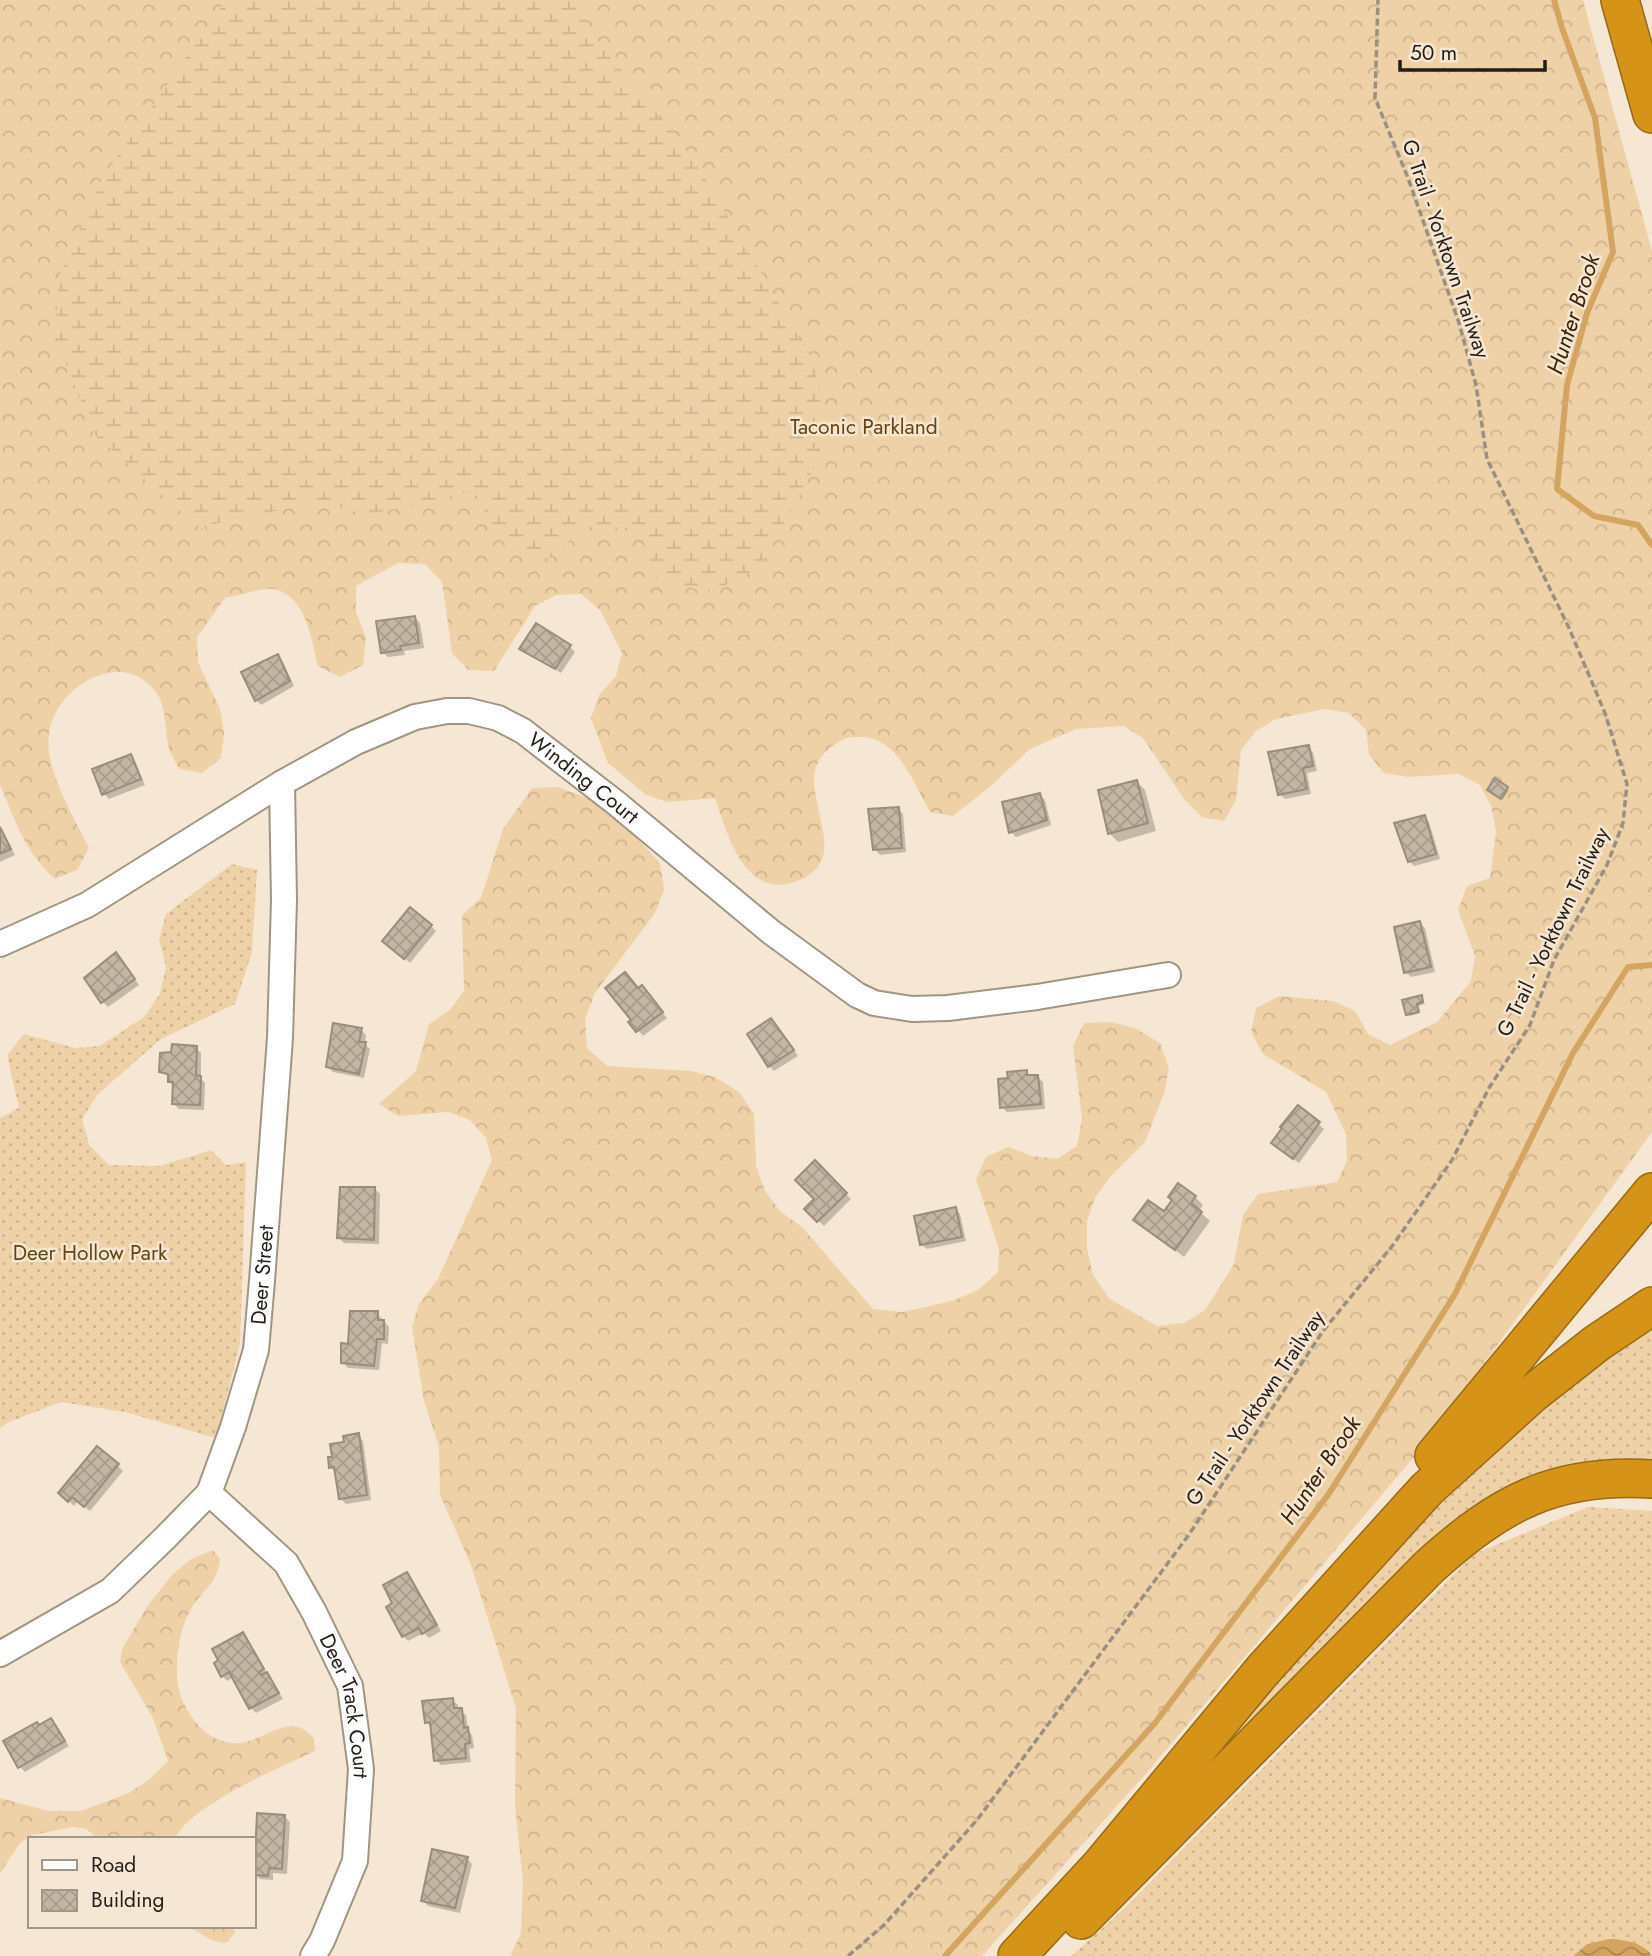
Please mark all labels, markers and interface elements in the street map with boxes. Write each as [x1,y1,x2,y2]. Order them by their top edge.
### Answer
scale bar [1400,28,1545,72]
text: 50 m [1410,38,1457,68]
street label: G Trail - Yorktown Trailway [1394,135,1498,363]
water label: Hunter Brook [1538,248,1609,379]
park label: Taconic Parkland [790,412,938,442]
street label: Winding Court [522,725,645,831]
street label: G Trail - Yorktown Trailway [1489,821,1617,1042]
street label: Deer Street [243,1224,281,1326]
park label: Deer Hollow Park [13,1238,168,1268]
street label: G Trail - Yorktown Trailway [1178,1304,1332,1512]
water label: Hunter Brook [1271,1408,1370,1531]
street label: Deer Track Court [312,1629,376,1779]
legend [28,1837,256,1928]
text: Road [91,1850,136,1880]
text: Building [91,1885,164,1915]

